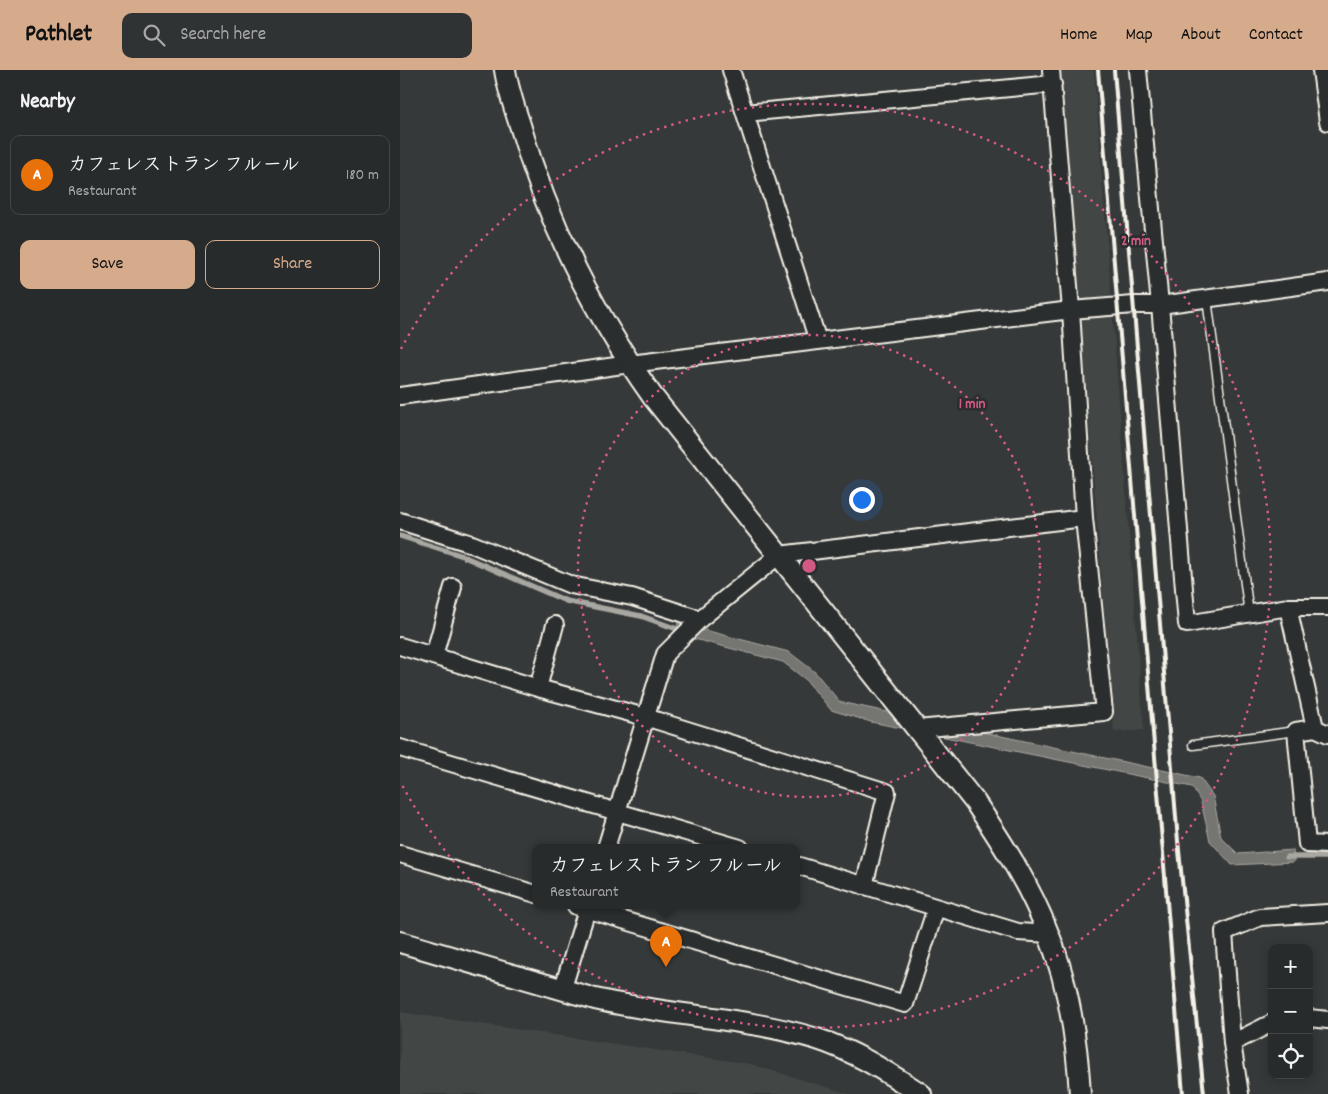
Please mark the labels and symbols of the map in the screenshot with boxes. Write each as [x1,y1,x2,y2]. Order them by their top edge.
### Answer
text: 2 min [1121,231,1151,253]
text: 1 min [959,394,985,416]
your location [849,487,875,513]
centre of rings [800,557,818,575]
pin: A [650,926,682,967]

